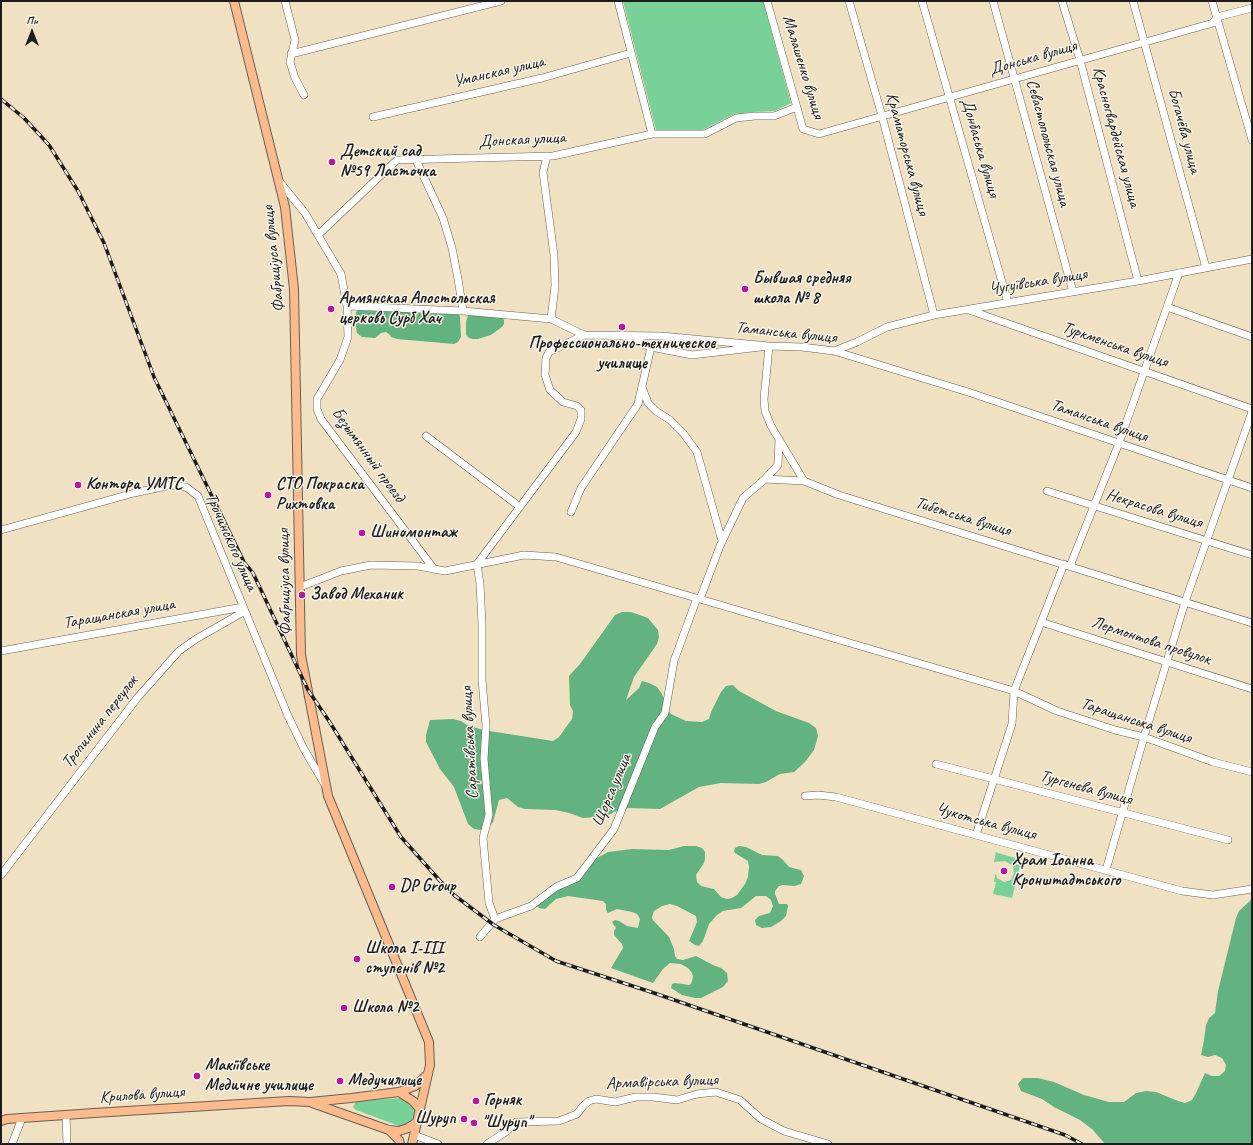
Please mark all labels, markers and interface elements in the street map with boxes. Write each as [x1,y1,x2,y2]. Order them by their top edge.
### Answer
north arrow [12,12,52,52]
text: Пн [26,13,38,27]
street label: Малашенко вулиця [778,13,828,121]
street label: Донська вулиця [987,36,1079,80]
street label: Уманская улица [452,52,546,92]
street label: Красногвардейская улица [1087,64,1145,210]
street label: Севастопольская улица [1021,77,1075,209]
street label: Богачёва улица [1163,86,1205,176]
street label: Краматорська вулиця [881,90,933,218]
street label: Донбаська вулиця [956,96,1004,200]
street label: Донская улица [478,128,566,152]
place label: Детский сад №59 Ласточка [340,142,436,182]
marker: Детский сад №59 Ласточка [327,157,337,167]
street label: Фабриціуса вулиця [258,205,290,313]
street label: Чугуївська вулиця [988,264,1088,300]
place label: Бывшая средняя школа № 8 [753,269,851,309]
marker: Бывшая средняя школа № 8 [740,284,750,294]
place label: Армянская Апостольская церковь Сурб Хач [339,289,495,329]
marker: Армянская Апостольская церковь Сурб Хач [326,304,336,314]
street label: Туркменська вулиця [1059,317,1171,373]
street label: Таманська вулиця [735,318,837,348]
marker: Профессионально-техническое училище [617,322,627,332]
place label: Профессионально-техническое училище [529,334,715,374]
street label: Таманська вулиця [1048,395,1150,447]
street label: Безымянный проезд [327,404,409,506]
place label: Контора УМТС [86,475,183,495]
place label: СТО Покраска Рихтовка [276,475,364,515]
marker: Контора УМТС [73,480,83,490]
street label: Некрасова вулиця [1103,485,1205,533]
street label: Трочинского улица [200,490,262,594]
marker: СТО Покраска Рихтовка [263,490,273,500]
street label: Тибетська вулиця [913,493,1013,541]
place label: Шиномонтаж [370,523,457,543]
marker: Шиномонтаж [357,528,367,538]
street label: Фабриціуса вулиця [274,529,296,635]
place label: Завод Механик [310,585,403,605]
marker: Завод Механик [297,590,307,600]
street label: Таращанская улица [62,594,176,634]
street label: Лермонтова провулок [1089,612,1213,670]
street label: Тропинина переулок [58,672,142,772]
street label: Саратівська вулиця [457,686,483,800]
street label: Таращанська вулиця [1078,693,1194,749]
street label: Щорса улица [588,751,636,829]
street label: Тургенєва вулиця [1038,766,1134,810]
street label: Чукотська вулиця [934,799,1038,845]
place label: Храм Іоанна Кронштадтського [1012,851,1120,891]
marker: Храм Іоанна Кронштадтського [999,866,1009,876]
place label: DP Group [400,877,456,897]
marker: DP Group [387,882,397,892]
place label: Школа I-III ступенів №2 [365,939,444,979]
marker: Школа I-III ступенів №2 [352,954,362,964]
place label: Школа №2 [352,998,418,1018]
marker: Школа №2 [339,1003,349,1013]
place label: Макіївське Медичне училище [205,1056,313,1096]
street label: Армавірська вулиця [606,1070,718,1094]
marker: Макіївське Медичне училище [192,1071,202,1081]
place label: Медучилище [348,1071,421,1091]
marker: Медучилище [335,1076,345,1086]
street label: Крилова вулиця [99,1082,185,1108]
place label: Горняк [484,1091,522,1111]
marker: Горняк [471,1096,481,1106]
place label: Шуруп [415,1109,456,1129]
place label: "Шуруп" [482,1113,531,1133]
marker: Шуруп [459,1114,469,1124]
marker: "Шуруп" [469,1118,479,1128]

